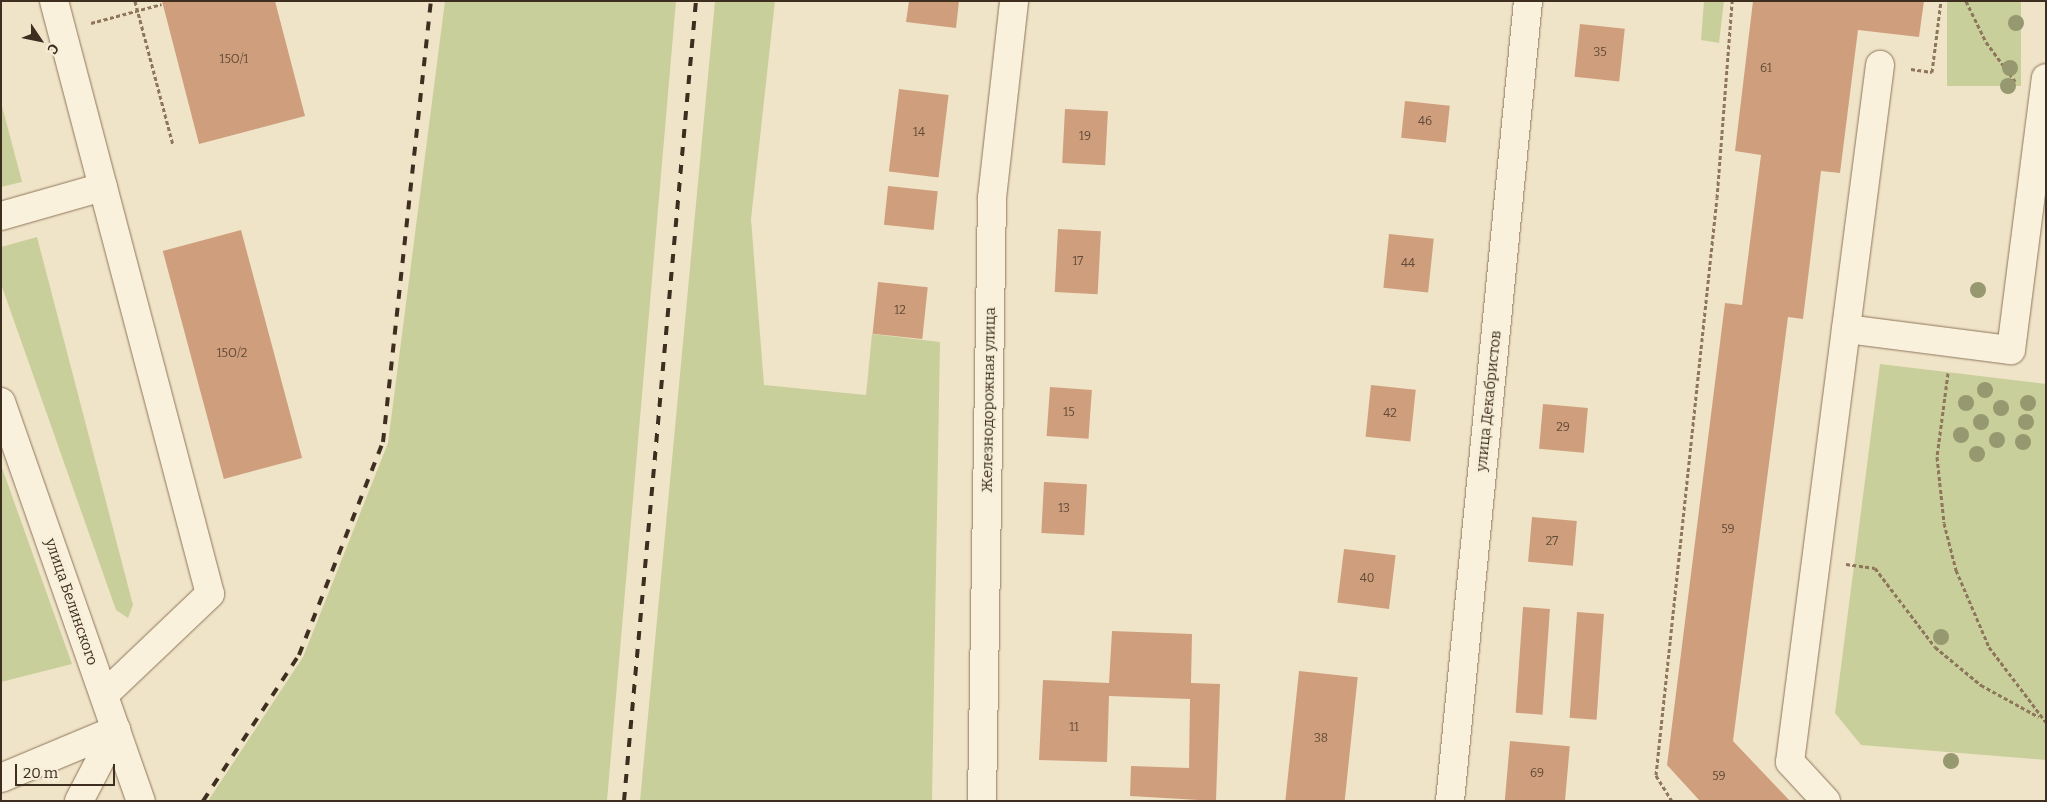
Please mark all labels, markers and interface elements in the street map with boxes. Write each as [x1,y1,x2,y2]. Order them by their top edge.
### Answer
north arrow [15,15,65,65]
text: С [43,40,62,57]
house number: 35 [1593,46,1607,60]
house number: 15О/1 [220,53,248,67]
house number: 61 [1760,62,1772,76]
house number: 46 [1418,115,1432,129]
house number: 14 [913,126,925,140]
house number: 19 [1079,130,1091,144]
house number: 17 [1073,255,1083,269]
house number: 44 [1401,257,1415,271]
house number: 12 [894,304,906,318]
street label: Железнодорожная улица [978,307,1000,493]
street label: улица Декабристов [1473,330,1505,472]
house number: 15О/2 [217,347,247,361]
house number: 15 [1063,406,1075,420]
house number: 42 [1383,407,1397,421]
house number: 29 [1556,421,1570,435]
house number: 13 [1058,502,1070,516]
house number: 59 [1721,523,1735,537]
house number: 27 [1546,535,1558,549]
street label: улица Белинского [41,536,101,668]
house number: 40 [1360,572,1374,586]
house number: 11 [1069,721,1079,735]
house number: 38 [1314,732,1328,746]
scale bar [18,754,118,786]
text: 20 m [23,764,58,782]
house number: 69 [1530,767,1544,781]
house number: 59 [1712,770,1726,784]

